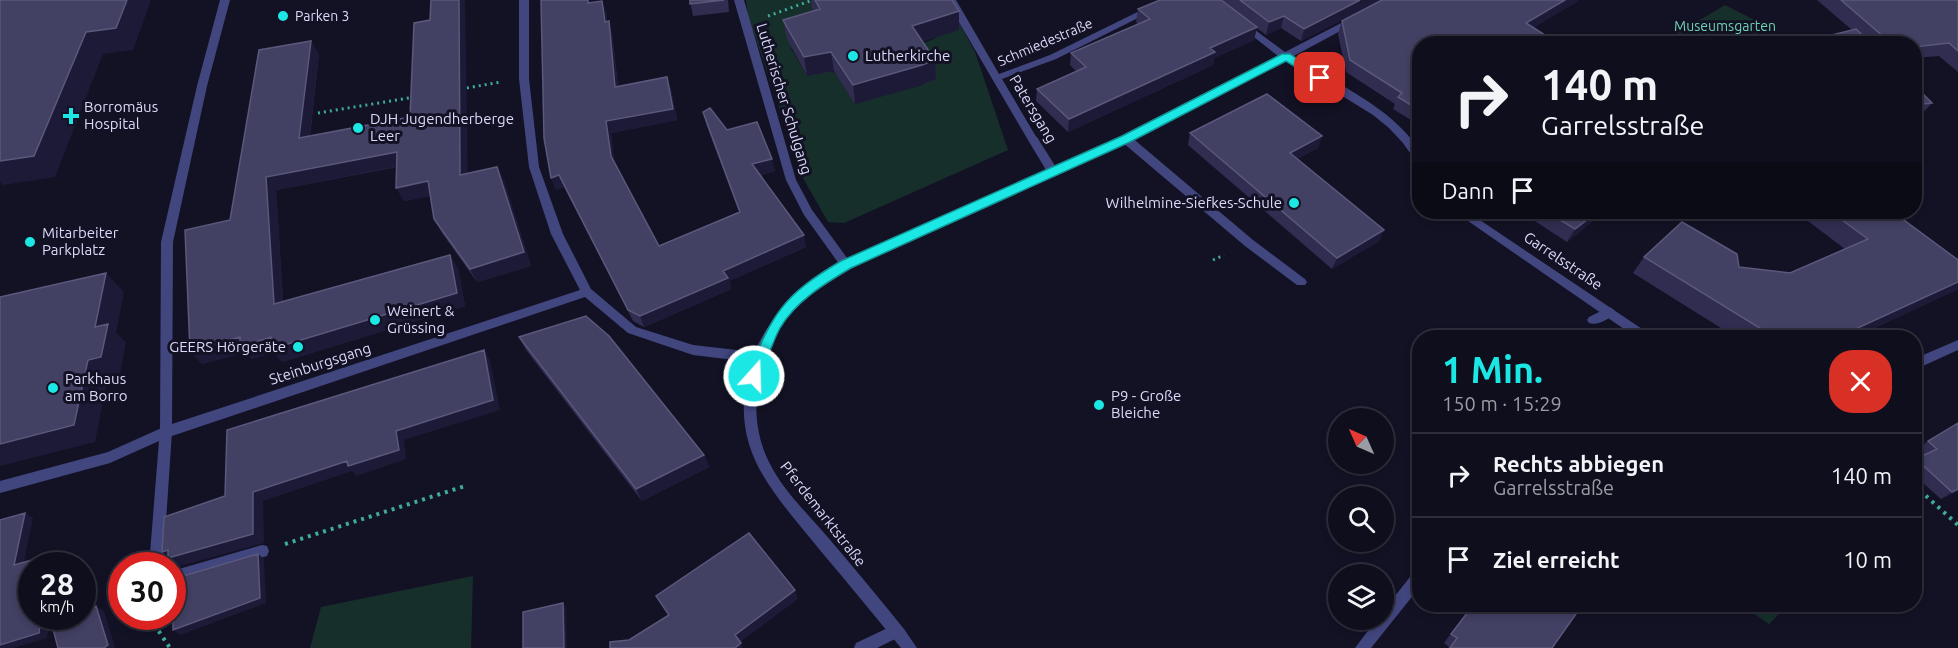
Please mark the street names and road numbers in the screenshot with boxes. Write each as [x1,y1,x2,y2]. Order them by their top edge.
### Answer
street label: Schmiedestraße [995,15,1095,69]
street label: Lutherischer Schulgang [753,21,816,176]
street label: Patersgang [1006,72,1060,146]
street label: Garrelsstraße [1521,228,1606,293]
street label: Steinburgsgang [267,339,373,388]
street label: Pferdemarktstraße [777,458,870,570]

